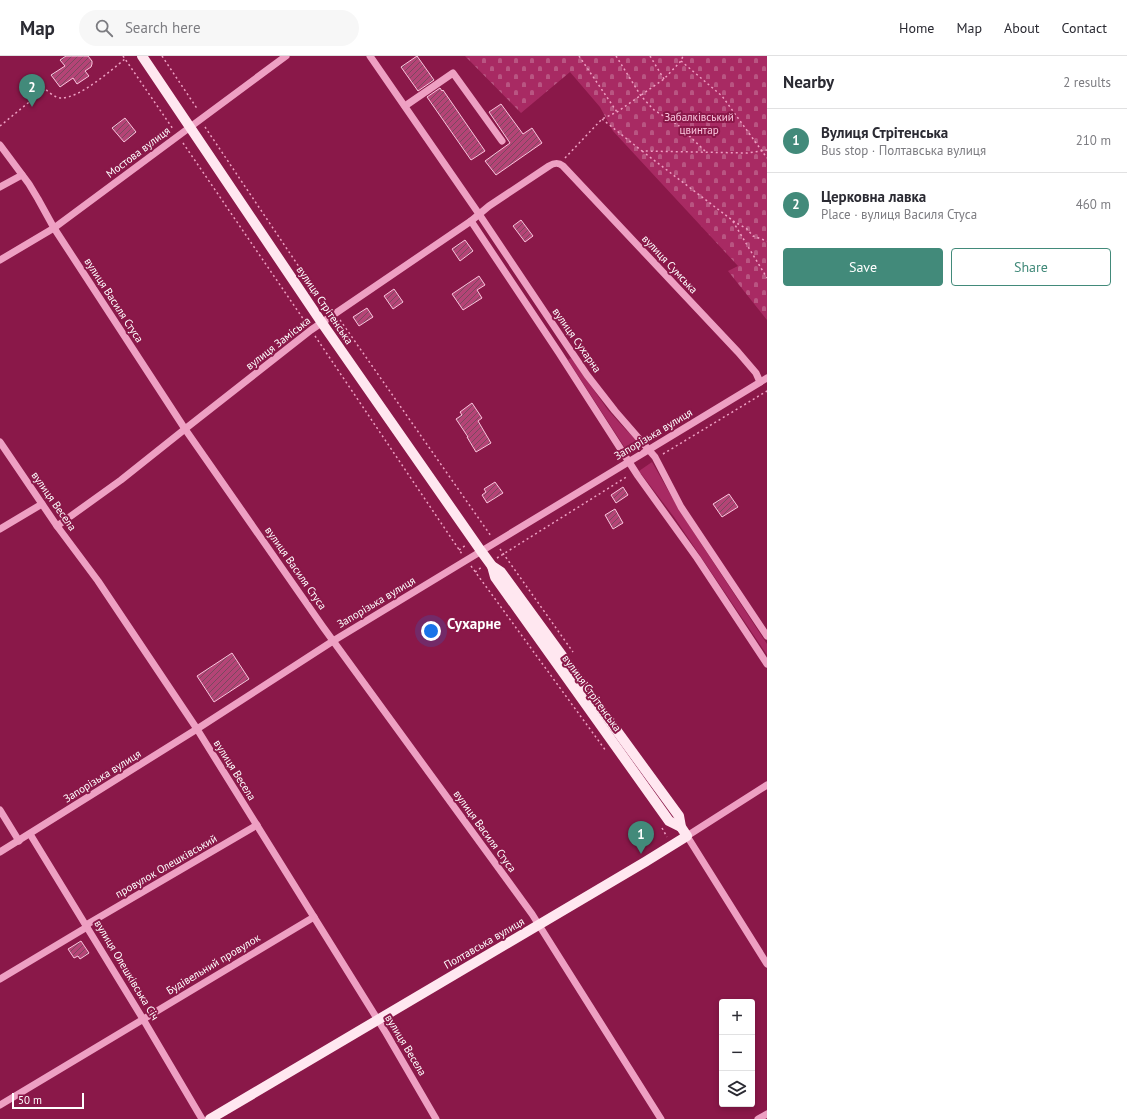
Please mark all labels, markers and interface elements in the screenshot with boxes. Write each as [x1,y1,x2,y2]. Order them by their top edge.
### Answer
search box [79,10,359,46]
text: Map [20,16,55,40]
icon: search [93,17,115,39]
text: Search here [125,18,201,37]
text: Home [899,19,934,37]
text: Map [956,19,982,37]
text: About [1004,19,1040,37]
text: Contact [1062,19,1107,37]
text: Nearby [783,71,834,93]
pin: 2 [19,74,45,107]
text: 2 results [1063,74,1111,91]
park label: Забалківський цвинтар [664,110,734,137]
street label: Мостова вулиця [103,123,173,181]
text: Вулиця Стрітенська [821,123,948,142]
text: 1 [792,132,800,149]
text: 210 m [1076,132,1111,149]
text: Bus stop · Полтавська вулиця [821,142,986,159]
text: Церковна лавка [821,187,926,206]
text: 2 [792,196,800,213]
text: 460 m [1076,196,1111,213]
text: Place · вулиця Василя Стуса [821,206,977,223]
street label: вулиця Сумська [639,232,701,296]
button: Save [783,248,943,286]
button: Share [951,248,1111,286]
street label: вулиця Василя Стуса [81,255,147,345]
street label: вулиця Стрітенська [294,263,356,347]
street label: вулиця Сухарна [549,305,605,375]
street label: вулиця Заміська [243,313,313,373]
street label: Запорізька вулиця [611,405,695,463]
street label: вулиця Весела [28,469,80,533]
street label: вулиця Василя Стуса [262,524,330,612]
street label: Запорізька вулиця [334,573,418,631]
district label: Сухарне [447,614,501,633]
your location [421,621,441,641]
street label: вулиця Стрітенська [559,652,625,734]
street label: вулиця Весела [211,737,259,803]
street label: Запорізька вулиця [61,746,143,806]
street label: вулиця Василя Стуса [450,787,520,875]
pin: 1 [628,821,654,854]
street label: провулок Олешківський [113,831,219,901]
street label: Полтавська вулиця [441,914,527,972]
street label: вулиця Олешківська Січ [91,917,163,1023]
street label: Будівельний провулок [163,930,263,998]
map controls [719,999,755,1107]
button: + [719,999,755,1035]
street label: вулиця Весела [382,1012,430,1078]
button: − [719,1035,755,1071]
button: layers [719,1071,755,1107]
scale bar [12,1091,84,1110]
text: 50 m [18,1093,42,1107]

